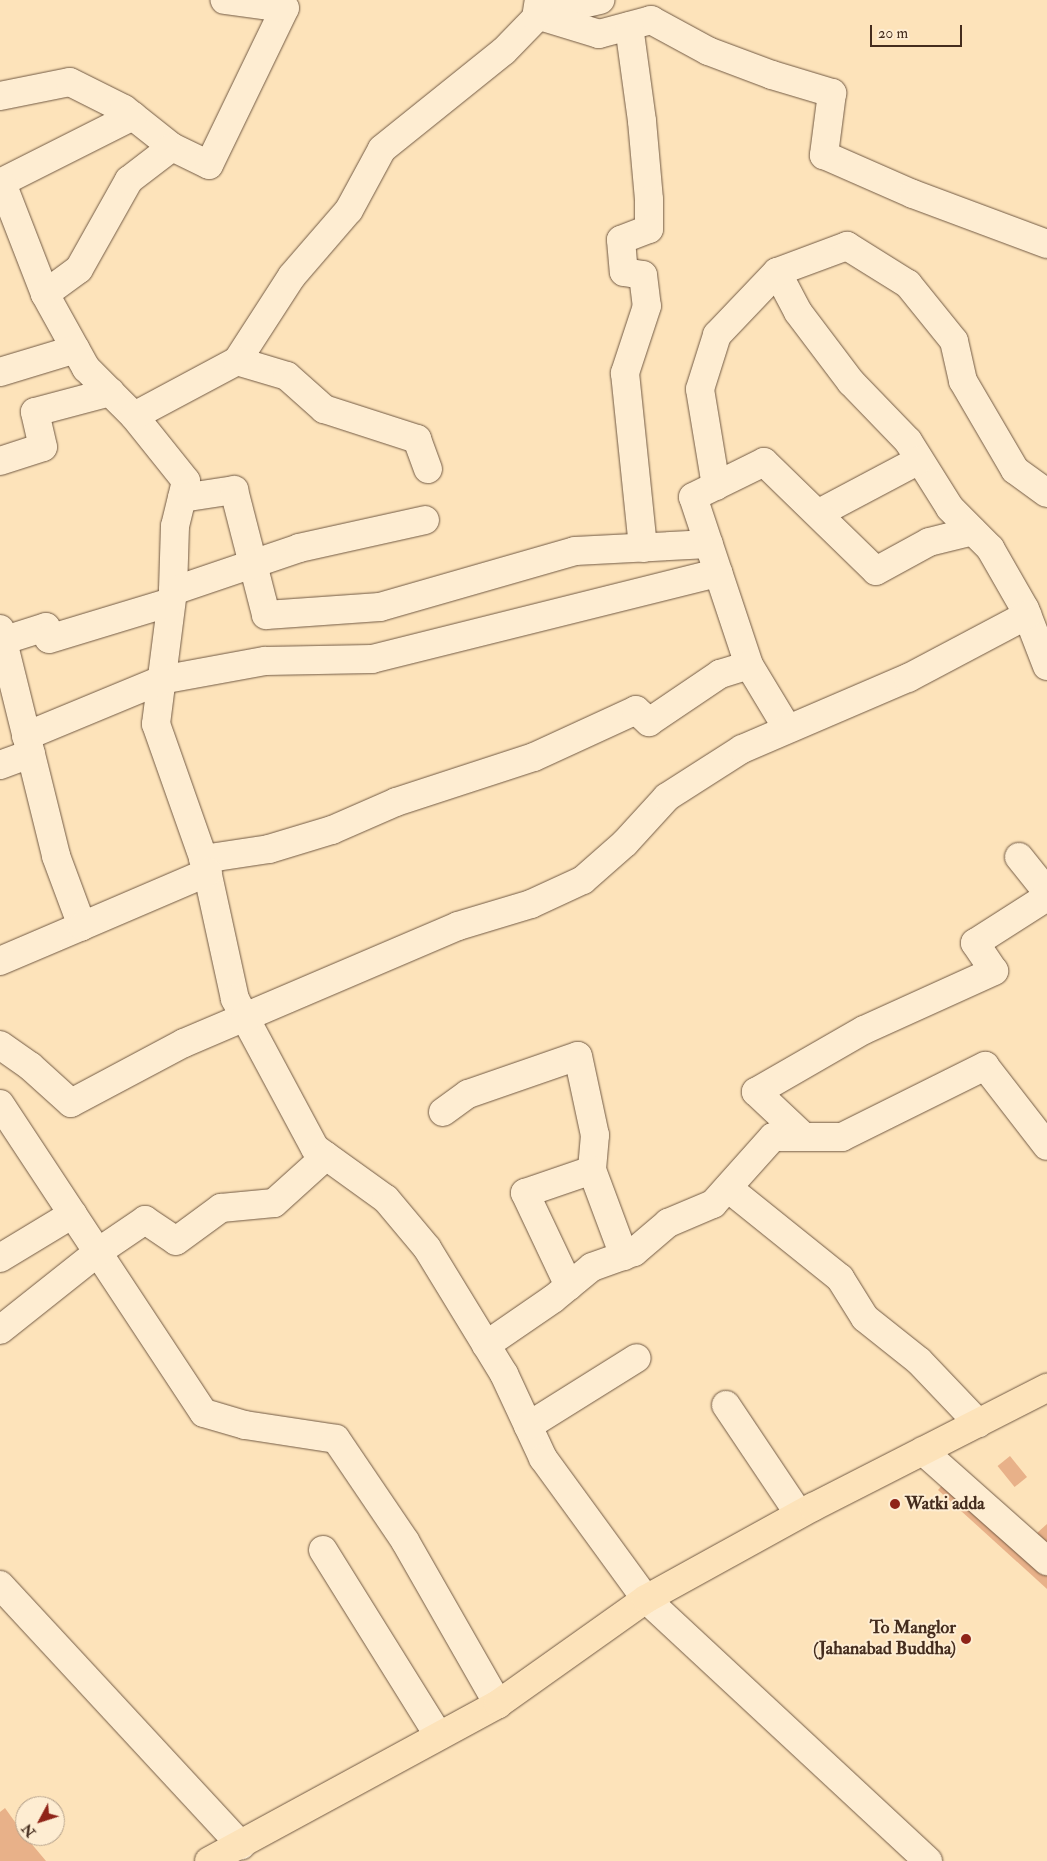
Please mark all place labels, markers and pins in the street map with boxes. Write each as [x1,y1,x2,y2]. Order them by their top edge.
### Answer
place label: Watki adda [905,1493,985,1515]
marker: Watki adda [889,1498,901,1510]
place label: To Manglor (Jahanabad Buddha) [813,1618,956,1660]
marker: To Manglor (Jahanabad Buddha) [960,1633,972,1645]

